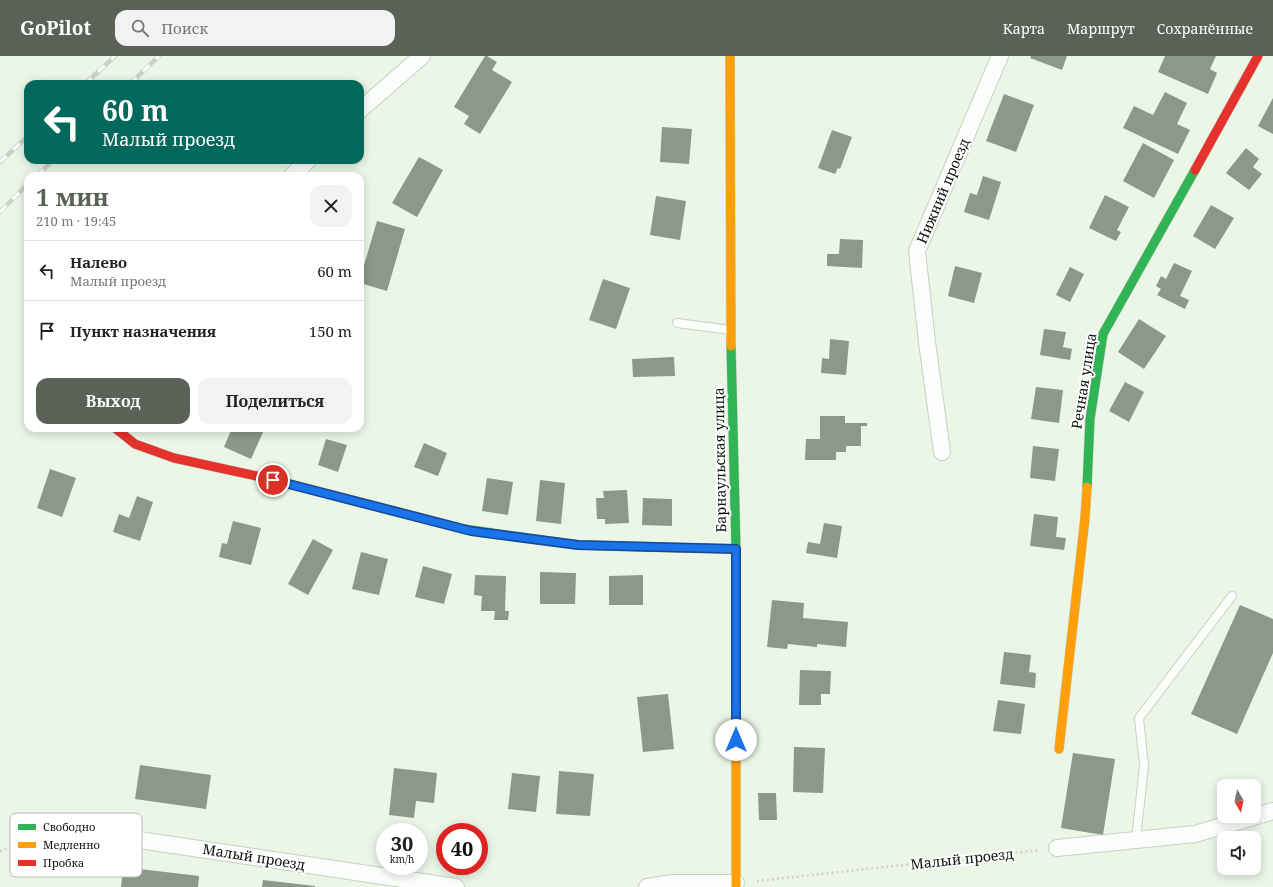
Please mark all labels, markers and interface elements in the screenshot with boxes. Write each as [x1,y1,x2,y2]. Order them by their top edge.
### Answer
search box [115,10,395,46]
text: GoPilot [20,15,91,41]
icon: search [129,17,151,39]
text: Поиск [161,18,208,38]
text: Карта [1003,19,1045,38]
text: Маршрут [1067,19,1135,38]
text: Сохранённые [1157,19,1253,38]
text: 60 m [102,91,169,129]
icon: left [36,96,88,148]
text: Малый проезд [102,127,235,151]
street label: Нижний проезд [912,135,973,246]
text: 1 мин [36,180,109,213]
button: close [310,185,352,227]
text: 210 m · 19:45 [36,212,116,230]
text: Налево [70,252,127,272]
icon: left [36,260,58,282]
text: 60 m [317,261,352,281]
text: Малый проезд [70,272,166,290]
icon: arrive [36,320,58,342]
text: Пункт назначения [70,321,216,341]
text: 150 m [309,321,352,341]
street label: Речная улица [1067,331,1100,430]
button: Выход [36,378,190,424]
button: Поделиться [198,378,352,424]
street label: Барнаульская улица [709,387,730,533]
pin [256,463,290,497]
icon: arrive [262,469,284,491]
position arrow [715,719,757,761]
north arrow [1217,779,1261,823]
map controls [1217,779,1261,875]
legend [10,813,142,877]
text: Свободно [43,819,95,834]
speed limit sign: 40 [436,823,488,875]
text: 30 [391,830,413,857]
button: sound [1217,831,1261,875]
text: Медленно [43,837,100,852]
street label: Малый проезд [201,839,307,874]
street label: Малый проезд [909,844,1015,873]
text: km/h [390,852,414,866]
text: Пробка [43,855,84,870]

